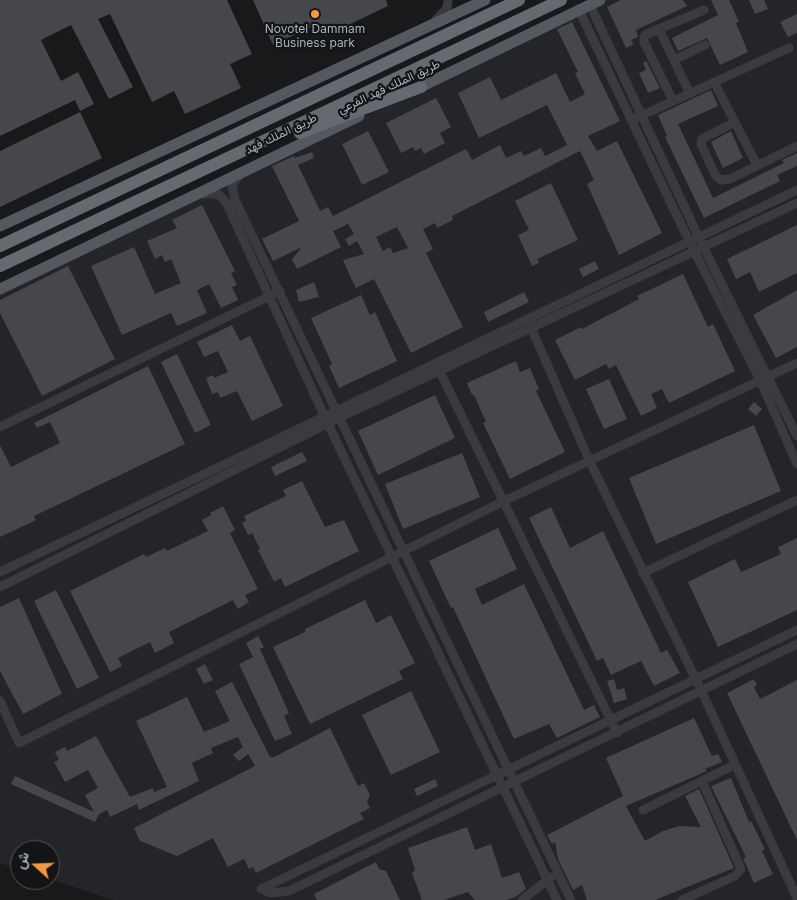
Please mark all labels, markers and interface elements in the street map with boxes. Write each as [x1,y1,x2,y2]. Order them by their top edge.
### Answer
marker: Novotel Dammam Business park [309,8,321,20]
place label: Novotel Dammam Business park [265,22,365,50]
street label: طريق الملك فهد الفرعي [336,57,442,117]
street label: طريق الملك فهد [243,110,319,158]
north arrow [10,840,60,890]
text: ش [11,849,32,871]

